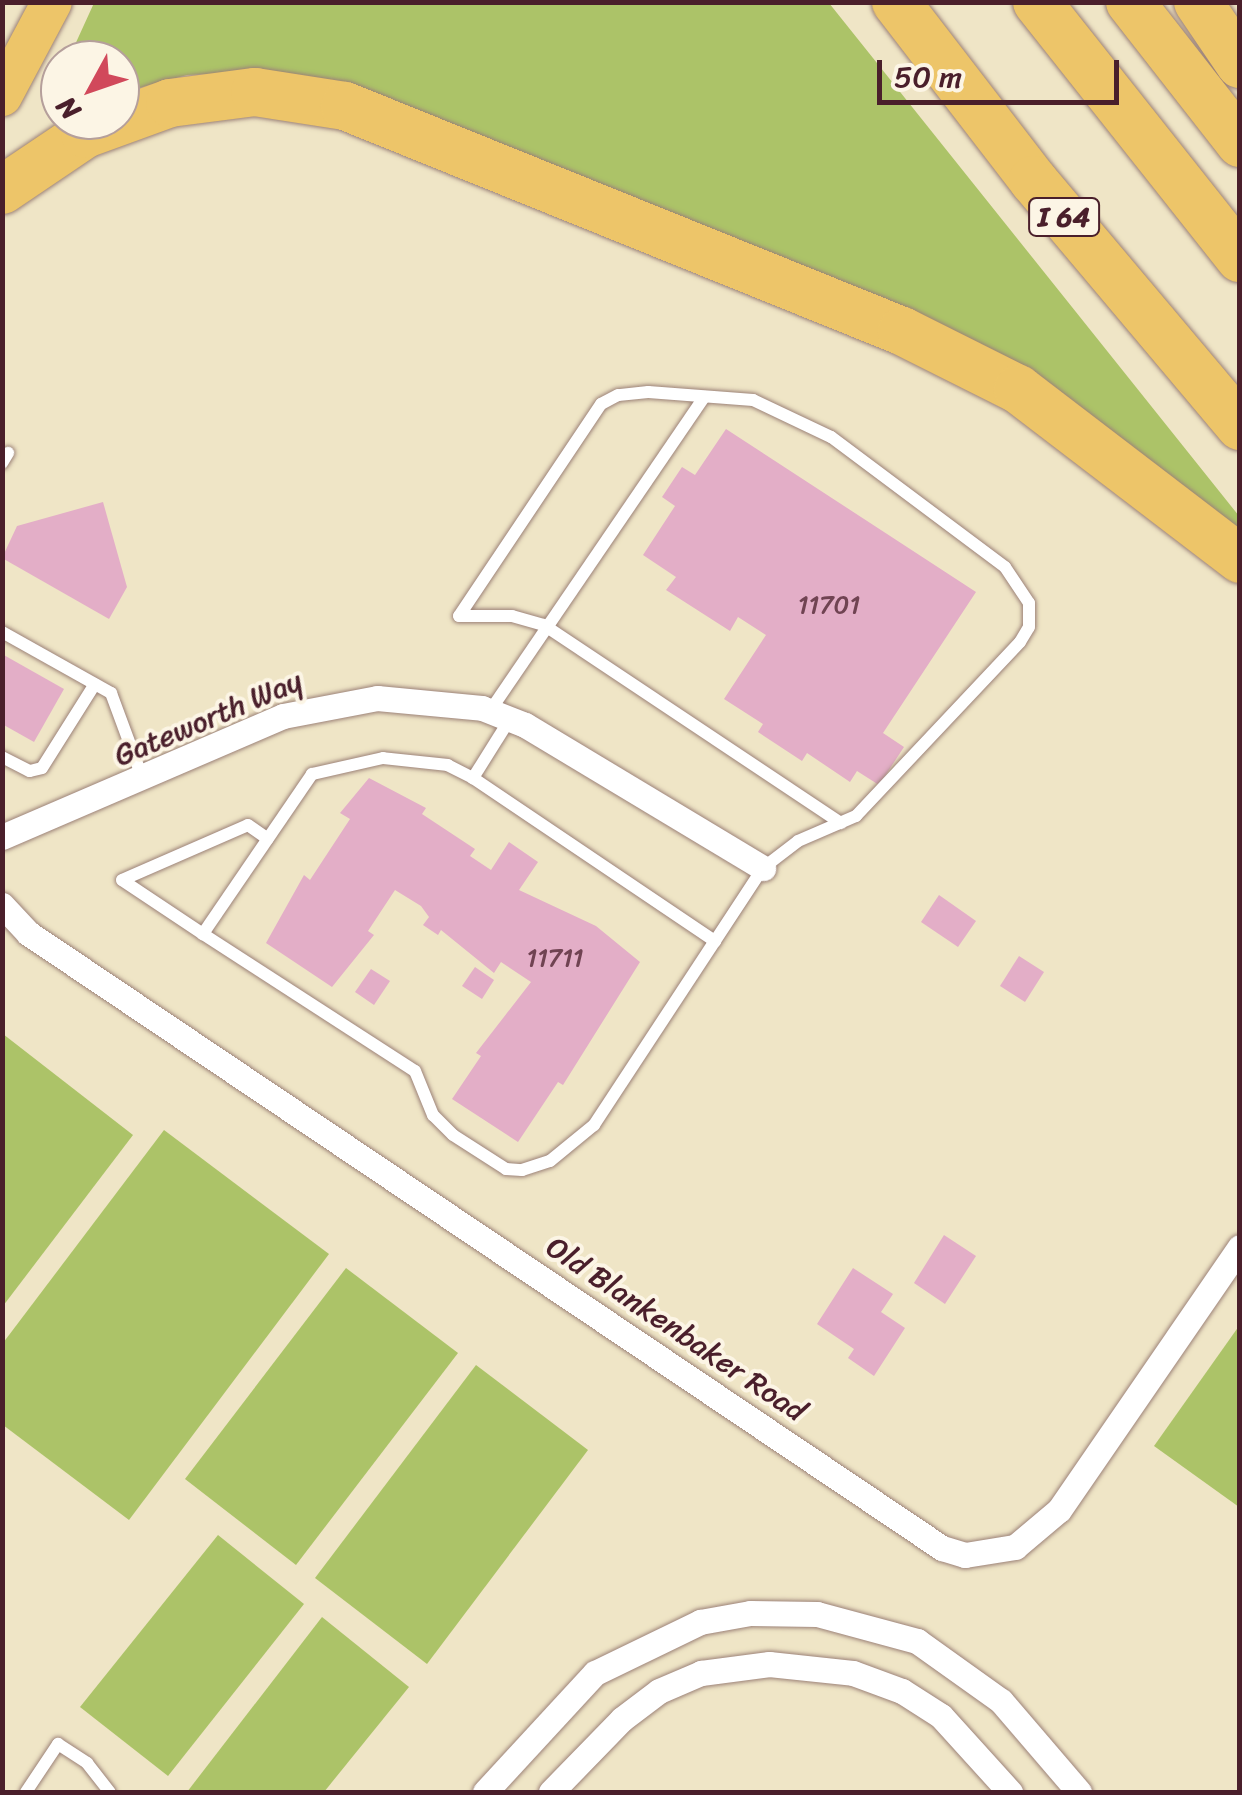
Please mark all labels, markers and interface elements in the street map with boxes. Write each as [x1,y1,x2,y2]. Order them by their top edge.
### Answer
north arrow [40,40,140,140]
scale bar [882,40,1124,102]
text: 50 m [894,50,962,104]
text: N [43,85,93,132]
road number: I 64 [1026,194,1102,240]
house number: 11701 [798,590,860,620]
street label: Gateworth Way [109,662,307,774]
house number: 11711 [526,943,584,973]
street label: Old Blankenbaker Road [540,1229,812,1429]

